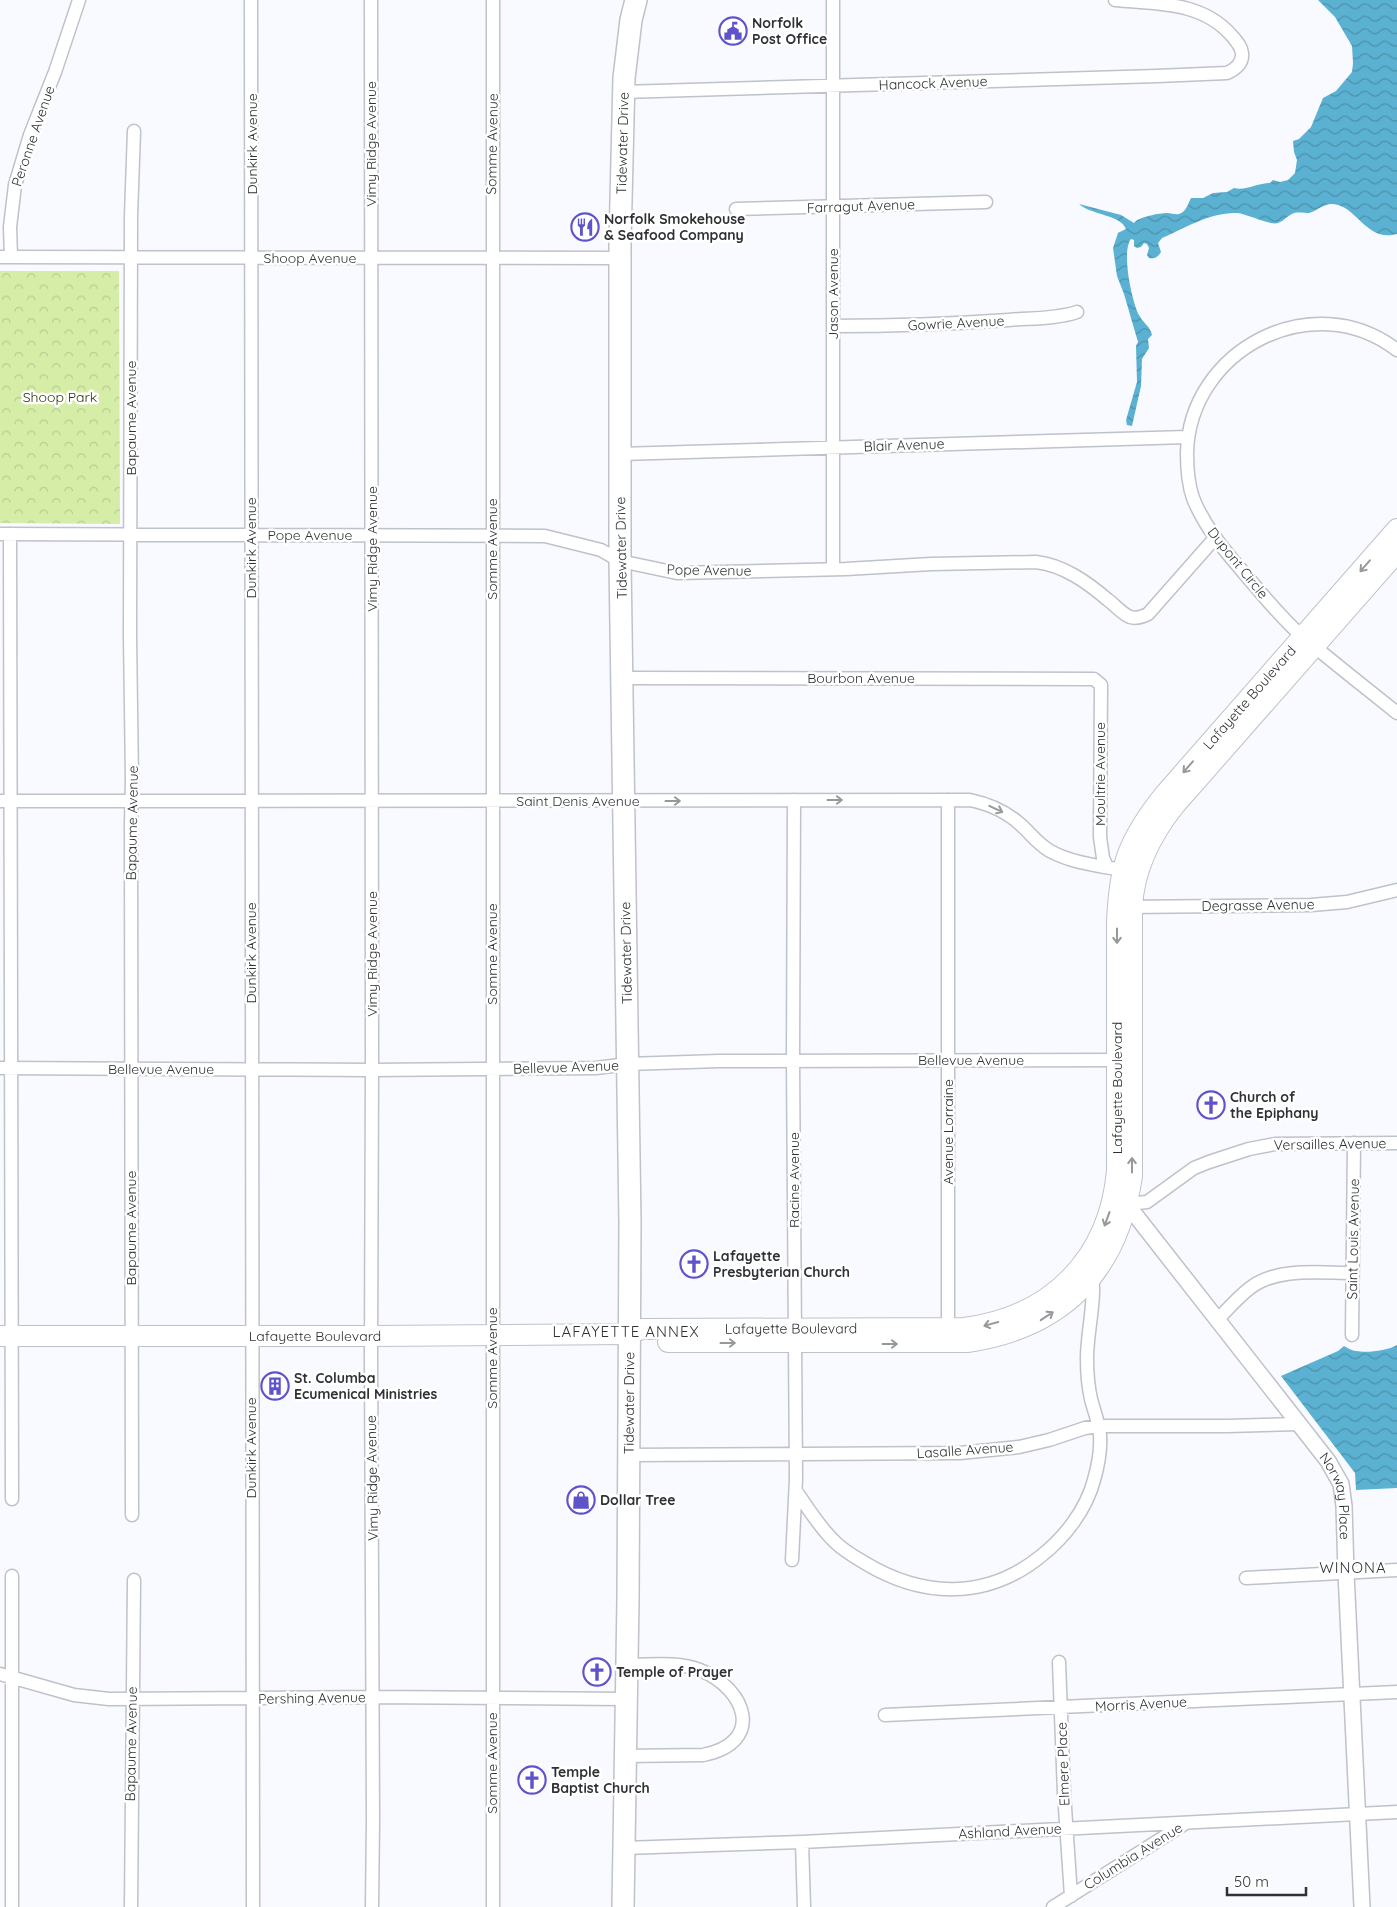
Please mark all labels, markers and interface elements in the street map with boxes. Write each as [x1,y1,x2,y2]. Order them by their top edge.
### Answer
place label: Norfolk Post Office [752,14,827,48]
public building icon: Norfolk Post Office [718,16,748,46]
street label: Hancock Avenue [878,72,988,94]
street label: Vimy Ridge Avenue [362,81,380,207]
street label: Peronne Avenue [7,83,59,189]
street label: Tidewater Drive [612,92,633,195]
street label: Dunkirk Avenue [243,93,261,195]
street label: Somme Avenue [482,93,502,195]
street label: Farragut Avenue [807,195,915,217]
place label: Norfolk Smokehouse & Seafood Company [604,210,745,244]
restaurant icon: Norfolk Smokehouse & Seafood Company [570,212,600,242]
street label: Jason Avenue [824,248,842,340]
street label: Shoop Avenue [264,249,357,267]
street label: Gowrie Avenue [907,311,1005,335]
street label: Bapaume Avenue [122,361,140,475]
park label: Shoop Park [23,388,97,406]
street label: Blair Avenue [863,435,945,455]
street label: Vimy Ridge Avenue [363,486,381,612]
street label: Dunkirk Avenue [242,497,260,599]
street label: Tidewater Drive [611,497,631,599]
street label: Somme Avenue [483,498,501,600]
street label: Dupont Circle [1204,523,1272,603]
street label: Pope Avenue [268,526,352,544]
street label: Pope Avenue [666,560,752,580]
one-way arrow [1359,560,1371,573]
street label: Lafayette Boulevard [1199,642,1300,753]
street label: Bourbon Avenue [807,669,915,687]
street label: Moultrie Avenue [1091,722,1109,826]
one-way arrow [1183,760,1194,773]
street label: Bapaume Avenue [122,765,142,881]
street label: Saint Denis Avenue [516,792,640,810]
one-way arrow [826,795,843,805]
one-way arrow [664,796,680,806]
one-way arrow [988,805,1003,815]
street label: Vimy Ridge Avenue [363,891,381,1017]
street label: Degrasse Avenue [1201,895,1315,915]
street label: Dunkirk Avenue [242,902,260,1004]
street label: Tidewater Drive [616,902,636,1004]
street label: Somme Avenue [483,903,501,1005]
one-way arrow [1112,927,1122,943]
street label: Lafayette Boulevard [1108,1022,1126,1154]
street label: Bellevue Avenue [918,1051,1024,1069]
street label: Bellevue Avenue [513,1056,619,1078]
street label: Bellevue Avenue [108,1060,214,1078]
street label: Avenue Lorraine [939,1079,957,1185]
place label: Church of the Epiphany [1230,1088,1319,1122]
church icon: Church of the Epiphany [1196,1090,1226,1120]
street label: Racine Avenue [785,1132,803,1228]
street label: Versailles Avenue [1273,1134,1387,1154]
one-way arrow [1127,1157,1137,1174]
street label: Bapaume Avenue [122,1171,140,1285]
street label: Saint Louis Avenue [1343,1178,1363,1300]
one-way arrow [1102,1211,1111,1227]
place label: Lafayette Presbyterian Church [713,1247,850,1281]
church icon: Lafayette Presbyterian Church [679,1249,709,1279]
street label: Somme Avenue [483,1307,501,1409]
one-way arrow [1040,1310,1054,1320]
street label: Lafayette Boulevard [725,1319,857,1338]
one-way arrow [984,1319,1000,1329]
district label: LAFAYETTE ANNEX [552,1322,700,1341]
street label: Lafayette Boulevard [249,1327,381,1345]
one-way arrow [719,1338,735,1348]
one-way arrow [882,1339,898,1348]
street label: Tidewater Drive [620,1352,638,1454]
place label: St. Columba Ecumenical Ministries [294,1369,438,1403]
building icon: St. Columba Ecumenical Ministries [260,1371,290,1401]
street label: Dunkirk Avenue [242,1397,260,1499]
street label: Vimy Ridge Avenue [362,1415,382,1541]
street label: Lasalle Avenue [916,1438,1014,1462]
street label: Norway Place [1316,1449,1354,1540]
shop icon: Dollar Tree [566,1485,596,1515]
place label: Dollar Tree [600,1491,675,1509]
district label: WINONA [1319,1558,1387,1577]
church icon: Temple of Prayer [582,1657,612,1687]
place label: Temple of Prayer [616,1663,733,1681]
street label: Bapaume Avenue [121,1686,141,1802]
street label: Pershing Avenue [258,1688,366,1708]
street label: Morris Avenue [1095,1693,1188,1715]
street label: Somme Avenue [483,1712,501,1814]
street label: Elmere Place [1053,1722,1073,1806]
place label: Temple Baptist Church [551,1763,650,1797]
church icon: Temple Baptist Church [517,1765,547,1795]
street label: Columbia Avenue [1080,1818,1186,1894]
street label: Ashland Avenue [958,1819,1062,1843]
scale bar [1227,1864,1306,1896]
text: 50 m [1234,1872,1269,1891]

